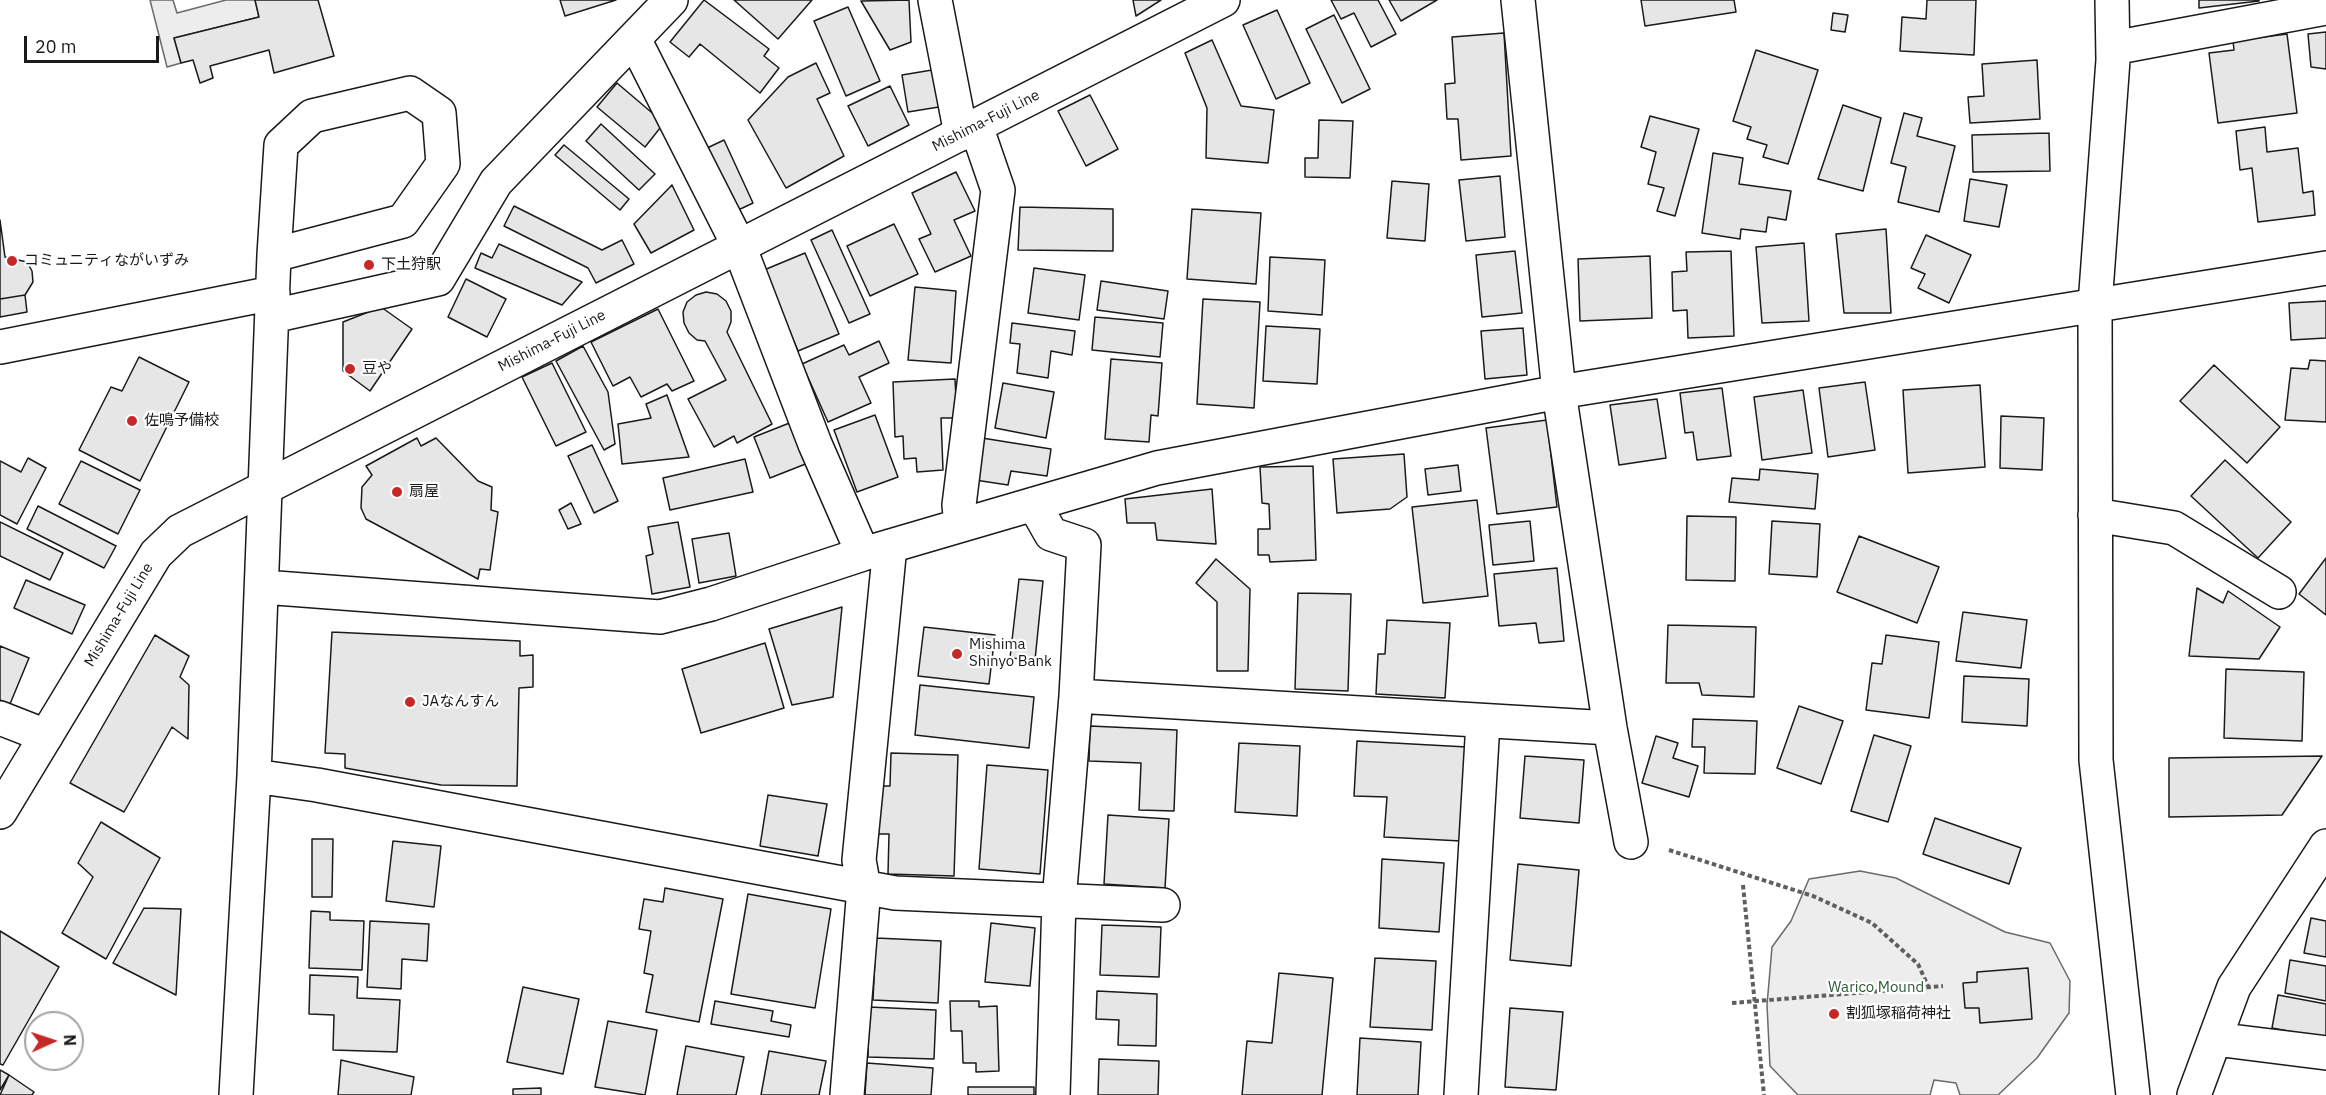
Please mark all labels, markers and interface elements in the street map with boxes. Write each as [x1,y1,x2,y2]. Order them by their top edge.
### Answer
scale bar [27,24,162,62]
text: 20 m [35,35,77,58]
street label: Mishima-Fuji Line [929,86,1043,156]
place label: コミュニティながいずみ [24,252,189,270]
marker: コミュニティながいずみ [5,254,19,268]
place label: 下土狩駅 [381,256,441,274]
marker: 下土狩駅 [362,258,376,272]
street label: Mishima-Fuji Line [495,306,609,376]
place label: 豆や [362,360,392,378]
marker: 豆や [343,362,357,376]
place label: 佐鳴予備校 [144,412,219,430]
marker: 佐鳴予備校 [125,414,139,428]
place label: 扇屋 [409,483,439,501]
marker: 扇屋 [390,485,404,499]
street label: Mishima-Fuji Line [81,560,157,670]
place label: Mishima Shinyo Bank [969,636,1052,671]
marker: Mishima Shinyo Bank [950,647,964,661]
place label: JAなんすん [422,693,499,711]
marker: JAなんすん [403,695,417,709]
park label: Warico Mound [1828,979,1924,997]
place label: 割狐塚稲荷神社 [1846,1005,1951,1023]
marker: 割狐塚稲荷神社 [1827,1007,1841,1021]
north arrow [24,1011,84,1071]
text: N [60,1034,80,1046]

